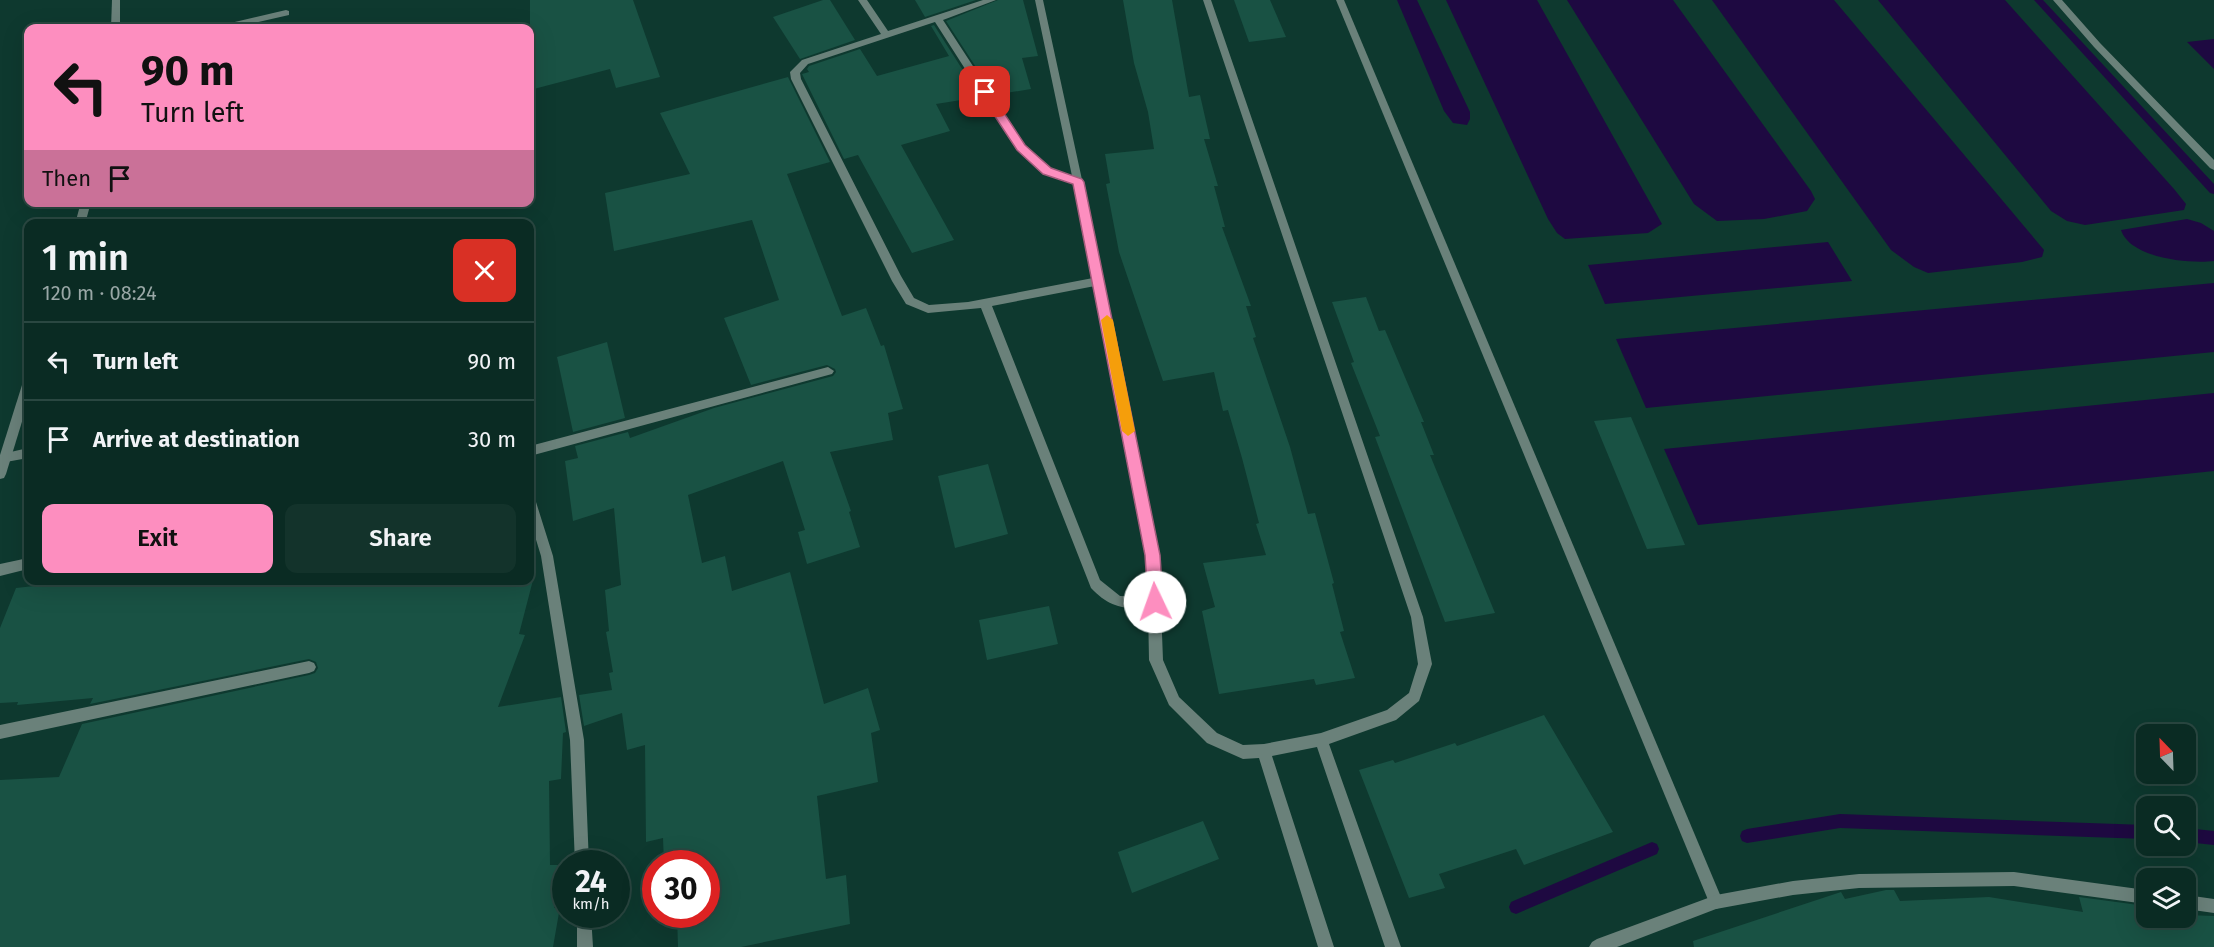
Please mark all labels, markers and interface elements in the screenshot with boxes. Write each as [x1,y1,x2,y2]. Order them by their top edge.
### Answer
text: 90 m [141,46,235,96]
icon: left [42,48,120,126]
pin [959,66,1010,117]
icon: arrive [968,75,1001,108]
text: Turn left [141,97,244,129]
icon: arrive [103,162,136,195]
text: Then [42,165,91,192]
text: 1 min [42,236,129,280]
button: close [453,239,516,302]
text: 120 m · 08:24 [42,281,157,305]
icon: left [42,345,75,378]
text: Turn left [93,348,178,375]
text: 90 m [467,348,516,375]
icon: arrive [42,423,75,456]
text: Arrive at destination [93,426,300,453]
text: 30 m [468,426,516,453]
button: Exit [42,504,273,573]
button: Share [285,504,516,573]
position arrow [1123,570,1187,634]
north arrow [2136,724,2196,784]
map controls [2136,724,2196,928]
button: search [2136,796,2196,856]
speed limit sign: 30 [642,850,720,928]
text: 24 [575,864,607,900]
button: layers [2136,868,2196,928]
text: km/h [572,895,610,913]

